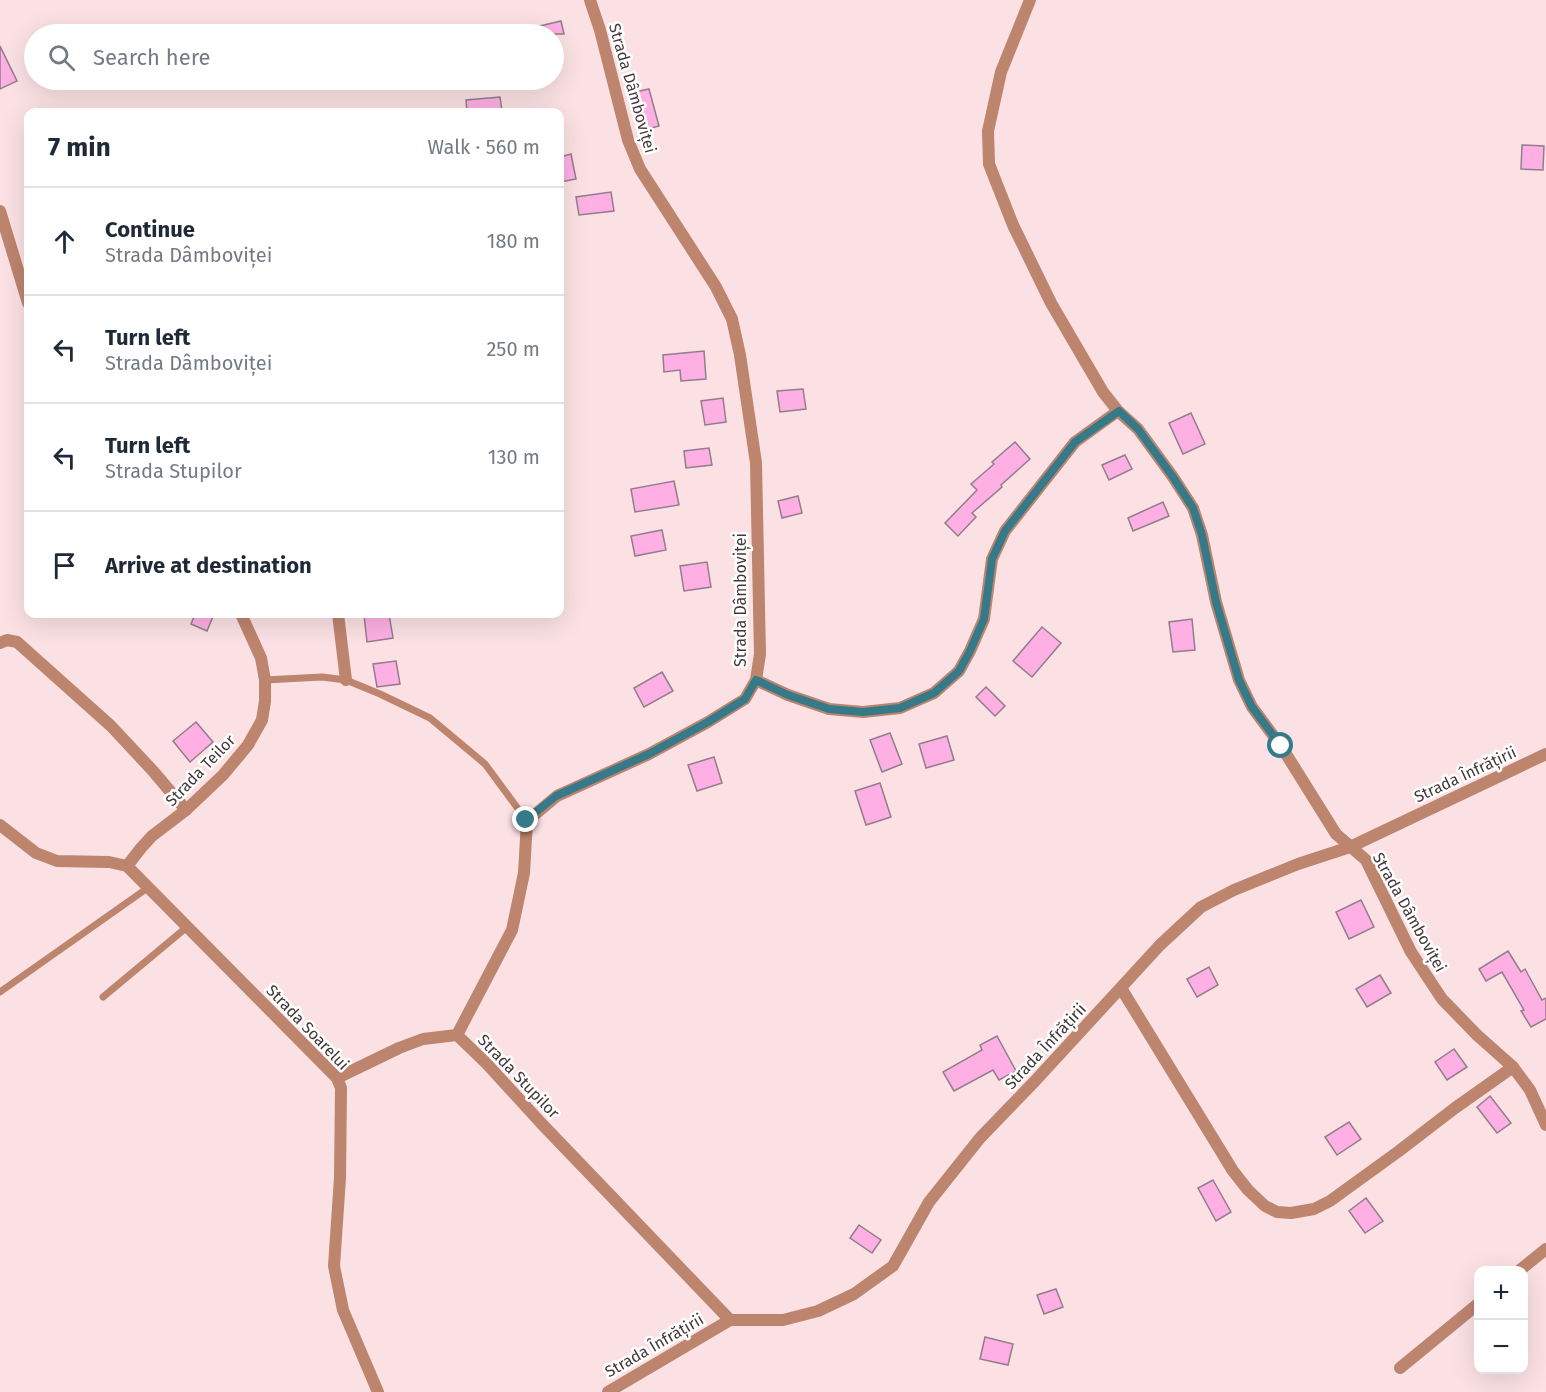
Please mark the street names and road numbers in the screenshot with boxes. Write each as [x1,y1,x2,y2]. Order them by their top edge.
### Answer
street label: Strada Dâmboviței [604,21,660,155]
street label: Strada Dâmboviței [731,533,751,667]
street label: Strada Teilor [162,730,240,810]
street label: Strada Înfrățirii [1411,742,1520,807]
street label: Strada Dâmboviței [1368,849,1450,976]
street label: Strada Soarelui [262,981,353,1074]
street label: Strada Înfrățirii [1000,999,1091,1094]
street label: Strada Stupilor [474,1030,564,1123]
street label: Strada Înfrățirii [601,1309,707,1382]

